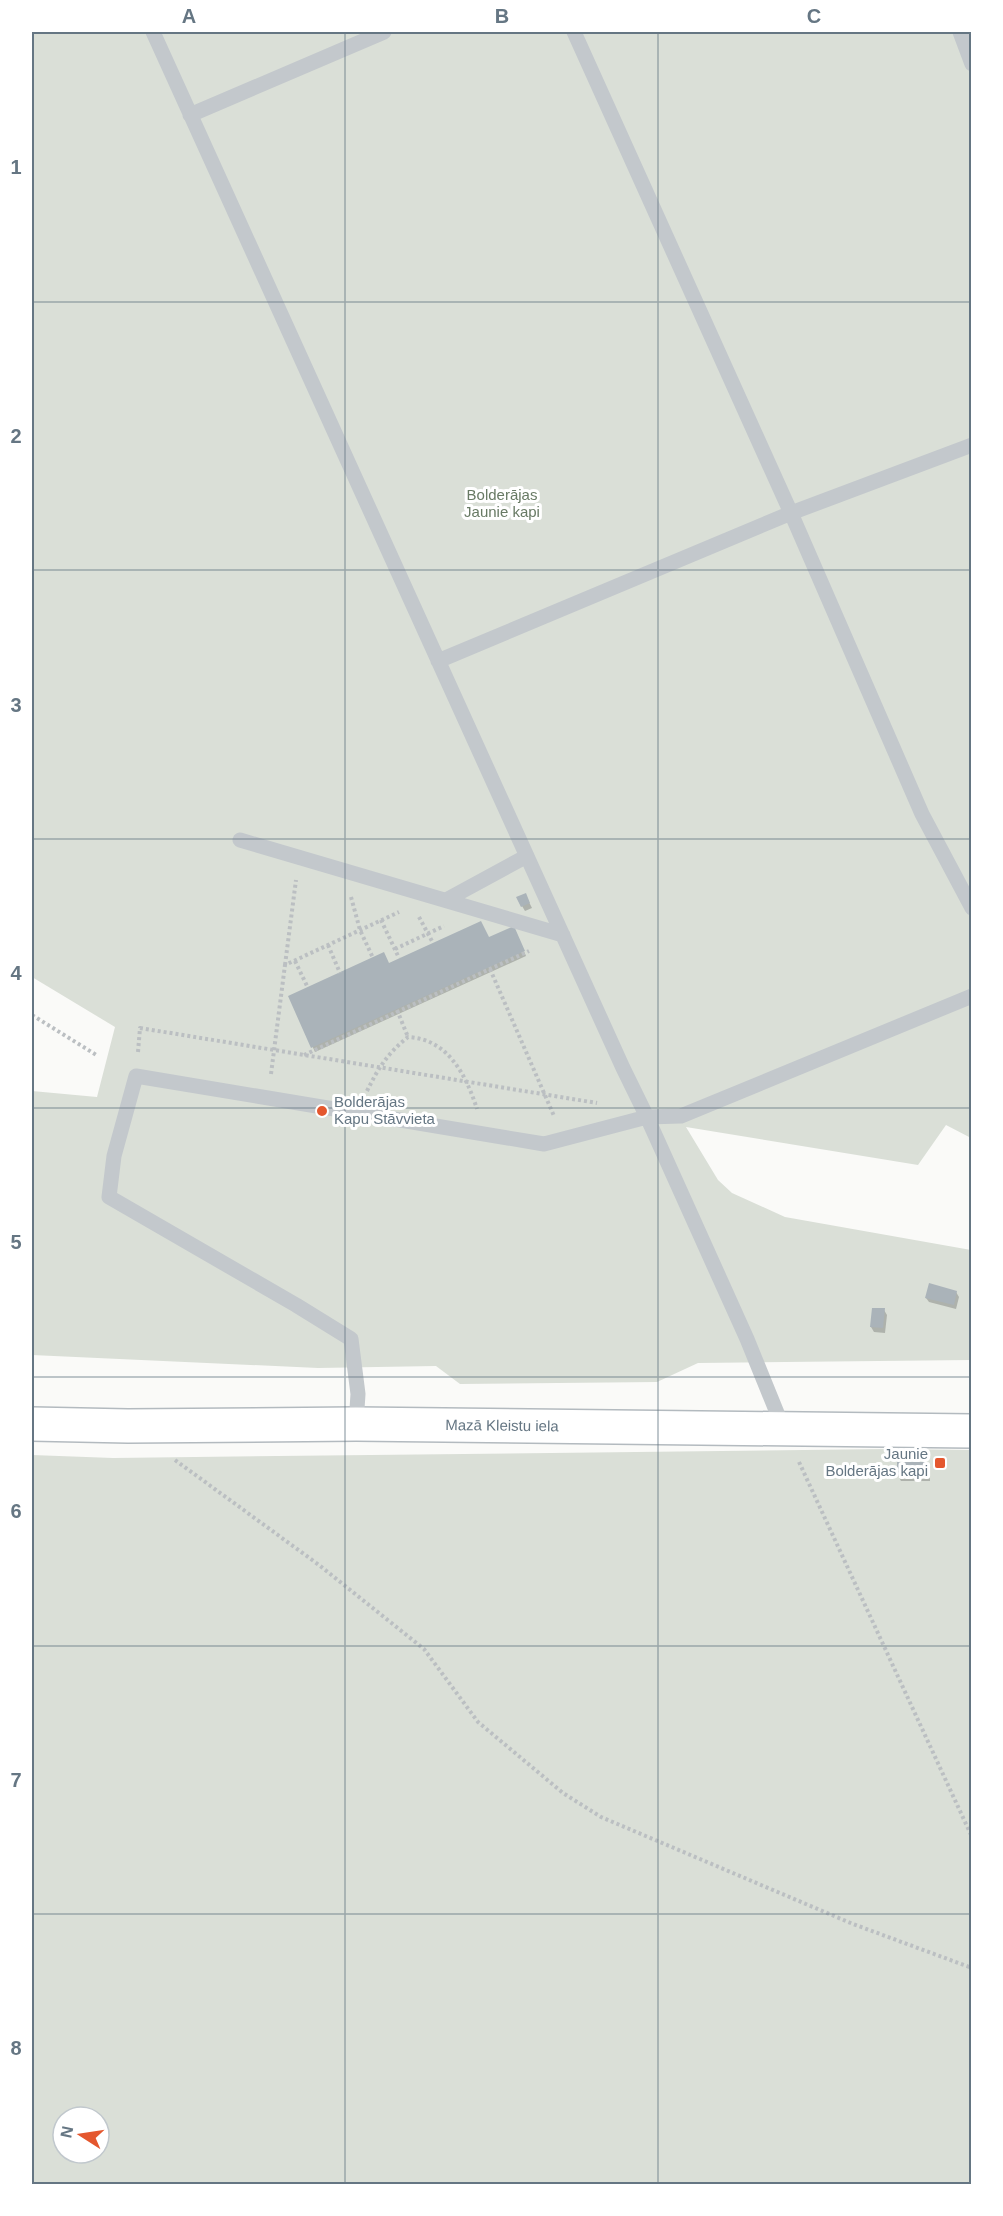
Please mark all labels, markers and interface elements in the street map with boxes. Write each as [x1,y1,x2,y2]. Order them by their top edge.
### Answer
text: A [182,5,196,27]
text: B [495,5,509,27]
text: C [807,5,821,27]
text: 1 [10,156,22,178]
text: 2 [10,425,22,447]
park label: Bolderājas Jaunie kapi [464,486,540,520]
text: 3 [10,694,22,716]
text: 4 [10,962,22,984]
place label: Bolderājas Kapu Stāvvieta [334,1093,436,1127]
marker: Bolderājas Kapu Stāvvieta [315,1104,329,1118]
text: 5 [10,1231,22,1253]
street label: Mazā Kleistu iela [445,1416,559,1434]
place label: Jaunie Bolderājas kapi [825,1445,928,1479]
marker: Jaunie Bolderājas kapi [933,1456,947,1470]
text: 6 [10,1500,22,1522]
text: 7 [10,1769,22,1791]
text: 8 [10,2037,22,2059]
north arrow [51,2105,111,2165]
text: N [57,2125,76,2139]

